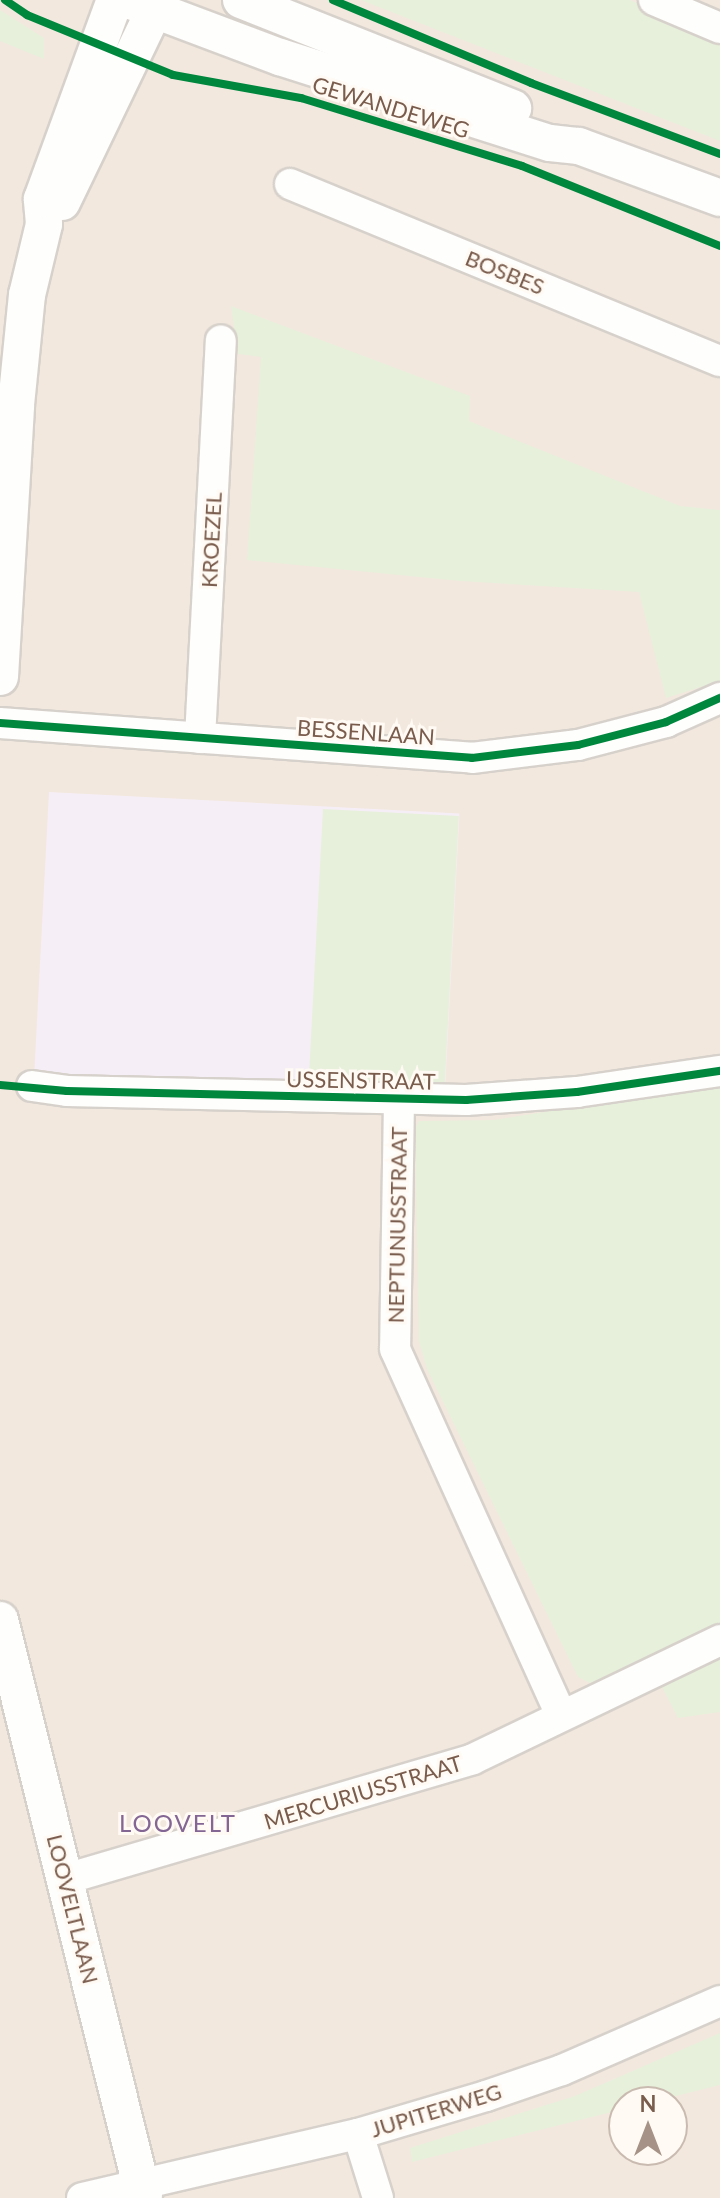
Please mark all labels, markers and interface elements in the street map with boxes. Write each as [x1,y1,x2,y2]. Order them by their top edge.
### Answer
street label: GEWANDEWEG [309,71,473,143]
street label: BOSBES [462,244,548,300]
street label: KROEZEL [195,491,227,589]
street label: BESSENLAAN [296,714,436,750]
street label: USSENSTRAAT [286,1065,436,1095]
street label: NEPTUNUSSTRAAT [382,1126,412,1324]
street label: MERCURIUSSTRAAT [261,1749,465,1835]
district label: LOOVELT [119,1809,237,1837]
street label: LOOVELTLAAN [42,1832,104,1986]
street label: JUPITERWEG [367,2078,505,2142]
north arrow [608,2086,688,2166]
text: N [640,2090,656,2117]

